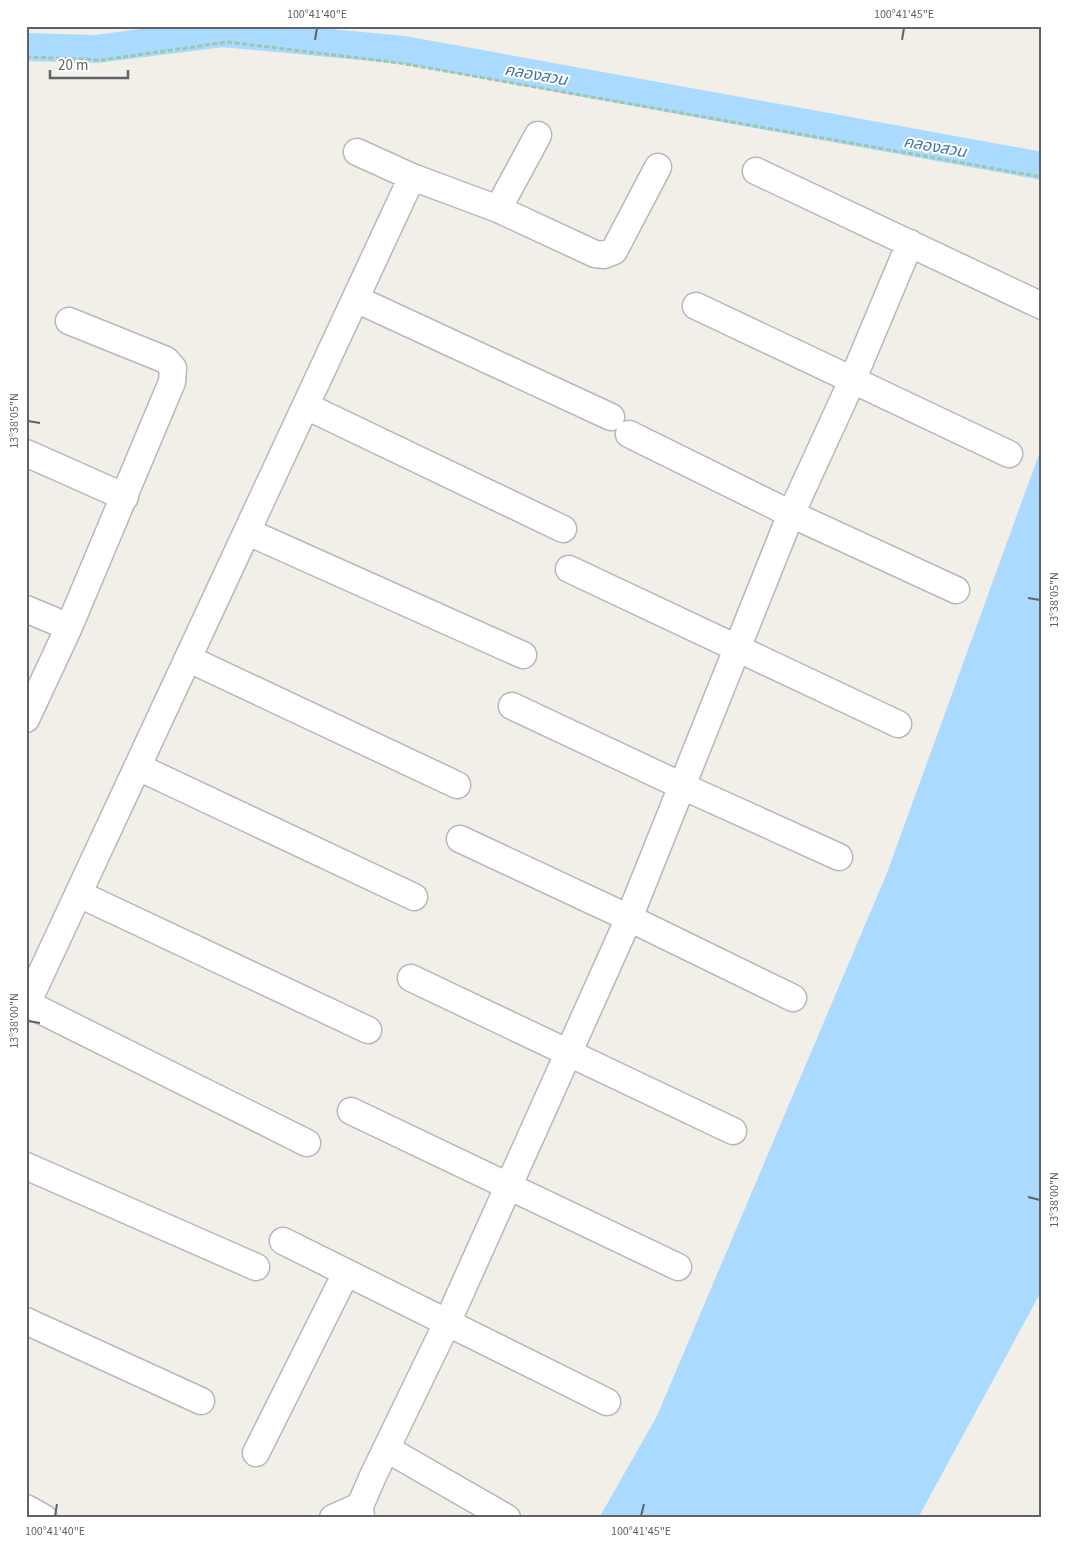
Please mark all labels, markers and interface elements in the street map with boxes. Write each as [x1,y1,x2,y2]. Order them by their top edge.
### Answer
text: 100°41'40"E [287,6,347,23]
text: 100°41'45"E [874,6,934,23]
scale bar [50,48,128,80]
text: 20 m [58,55,88,76]
water label: คลองสวน [503,59,570,92]
water label: คลองสวน [902,131,969,164]
text: 13°38'05"N [6,393,23,449]
text: 13°38'05"N [1046,572,1063,628]
text: 13°38'00"N [6,993,23,1049]
text: 13°38'00"N [1046,1172,1063,1228]
text: 100°41'40"E [25,1523,85,1540]
text: 100°41'45"E [611,1523,671,1540]

